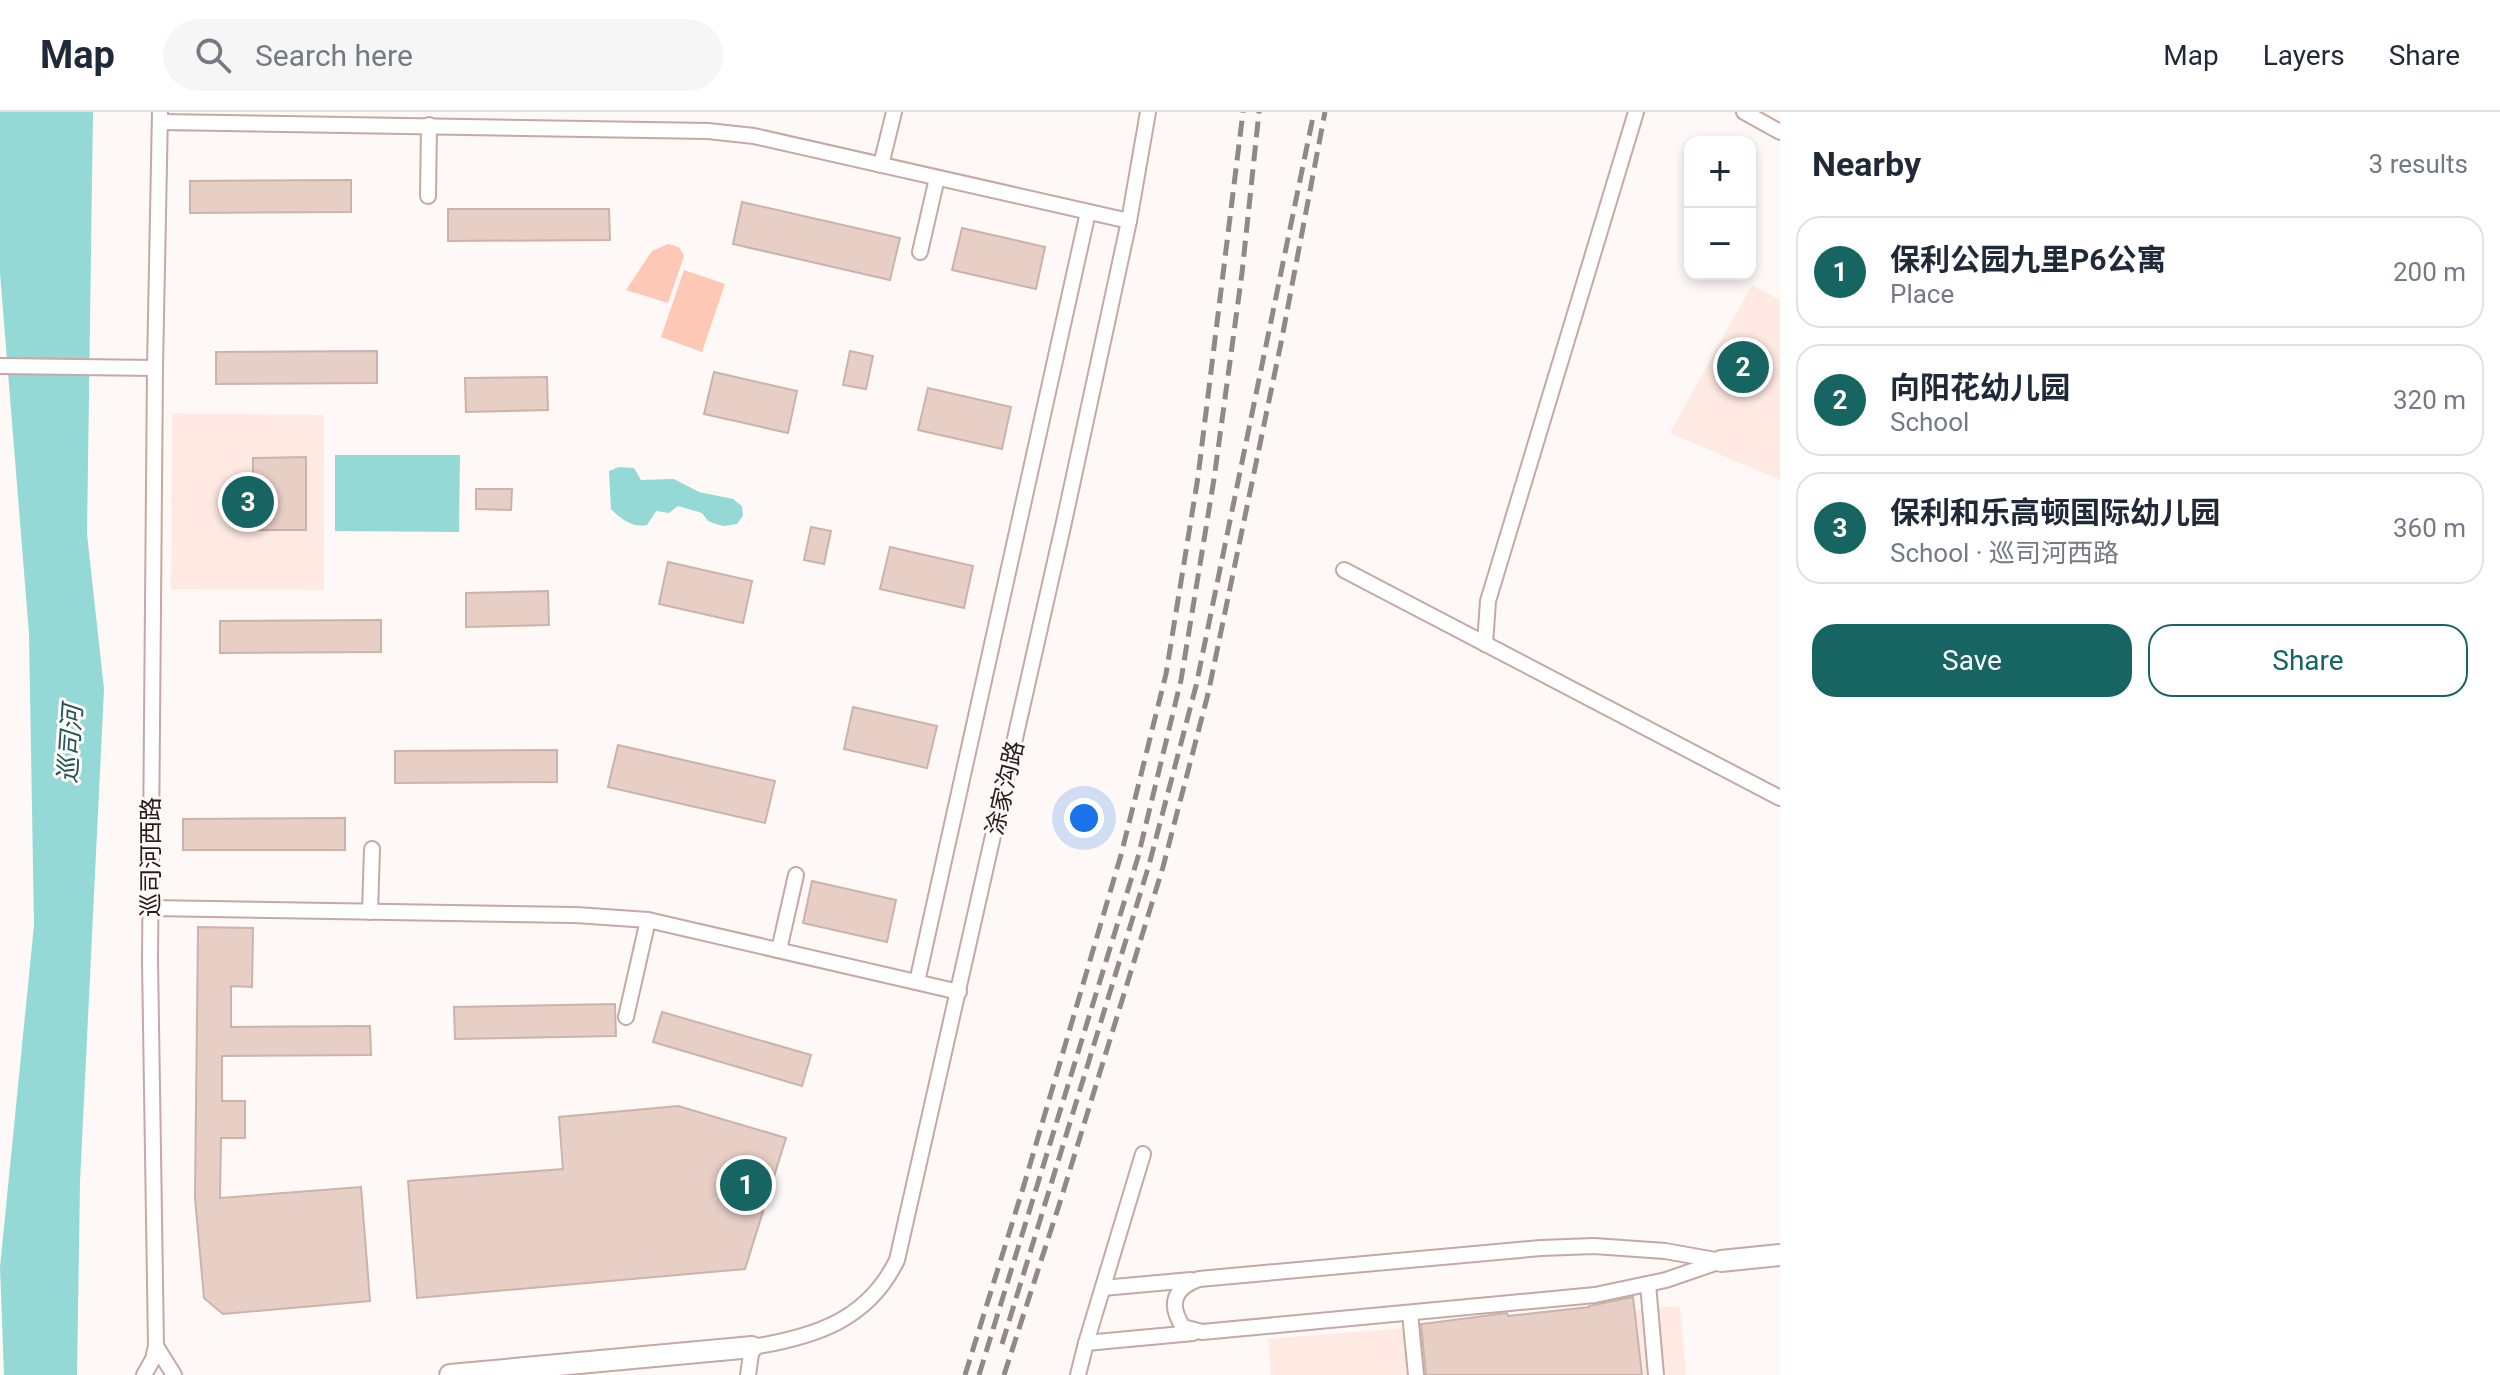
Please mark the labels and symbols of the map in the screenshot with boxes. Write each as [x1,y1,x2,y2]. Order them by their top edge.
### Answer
pin: 2 [1717,337,1769,397]
pin: 3 [222,472,274,532]
water label: 巡司河 [52,699,88,784]
street label: 涂家沟路 [981,738,1029,838]
street label: 巡司河西路 [137,797,165,917]
your location [1064,798,1104,838]
pin: 1 [720,1155,772,1215]

